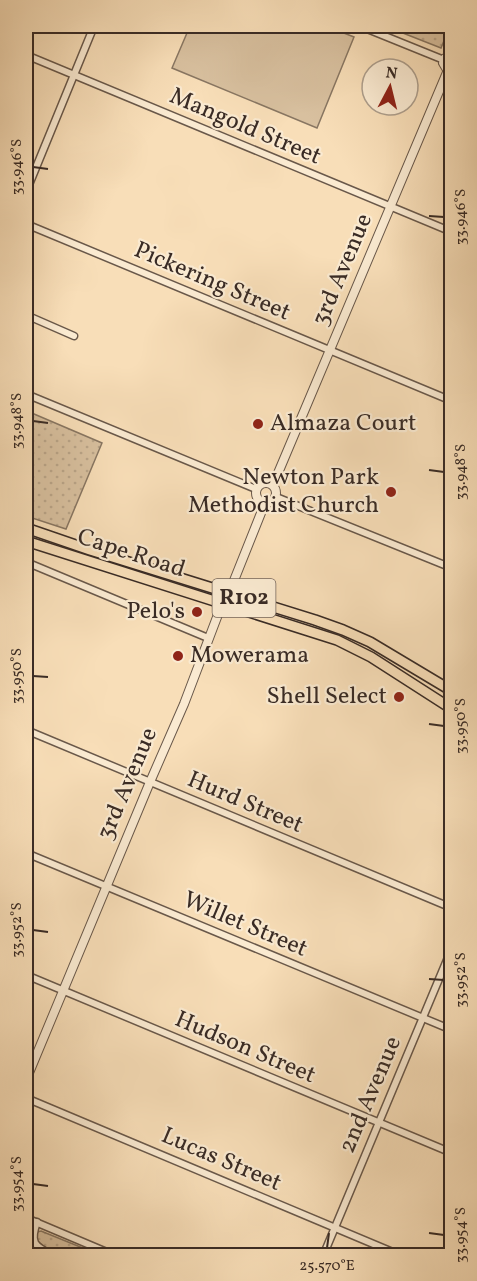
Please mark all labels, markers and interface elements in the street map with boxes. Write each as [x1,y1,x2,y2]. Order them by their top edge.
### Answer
north arrow [360,57,420,117]
text: N [384,62,399,86]
street label: Mangold Street [164,80,326,174]
text: 33.946°S [7,139,28,195]
text: 33.946°S [451,189,472,245]
street label: 3rd Avenue [304,208,382,332]
street label: Pickering Street [129,234,295,330]
text: 33.948°S [7,393,28,449]
place label: Almaza Court [270,407,417,441]
marker: Almaza Court [251,417,265,431]
text: 33.948°S [451,444,472,500]
place label: Newton Park Methodist Church [188,461,379,523]
marker: Newton Park Methodist Church [384,485,398,499]
street label: Cape Road [73,521,189,587]
road number: R102 [212,579,276,617]
place label: Pelo's [126,595,185,629]
marker: Pelo's [190,605,204,619]
place label: Mowerama [190,639,309,673]
text: 33.950°S [7,648,28,704]
marker: Mowerama [171,649,185,663]
place label: Shell Select [267,680,387,714]
marker: Shell Select [392,690,406,704]
text: 33.950°S [451,698,472,754]
street label: 3rd Avenue [89,722,167,846]
street label: Hurd Street [182,763,308,843]
street label: Willet Street [177,883,313,967]
text: 33.952°S [7,902,28,958]
text: 33.952°S [451,952,472,1008]
street label: Hudson Street [169,1003,321,1093]
street label: 2nd Avenue [331,1031,411,1159]
street label: Lucas Street [156,1119,286,1201]
text: 33.954°S [7,1156,28,1212]
text: 33.954°S [451,1207,472,1263]
text: 25.570°E [299,1256,355,1277]

